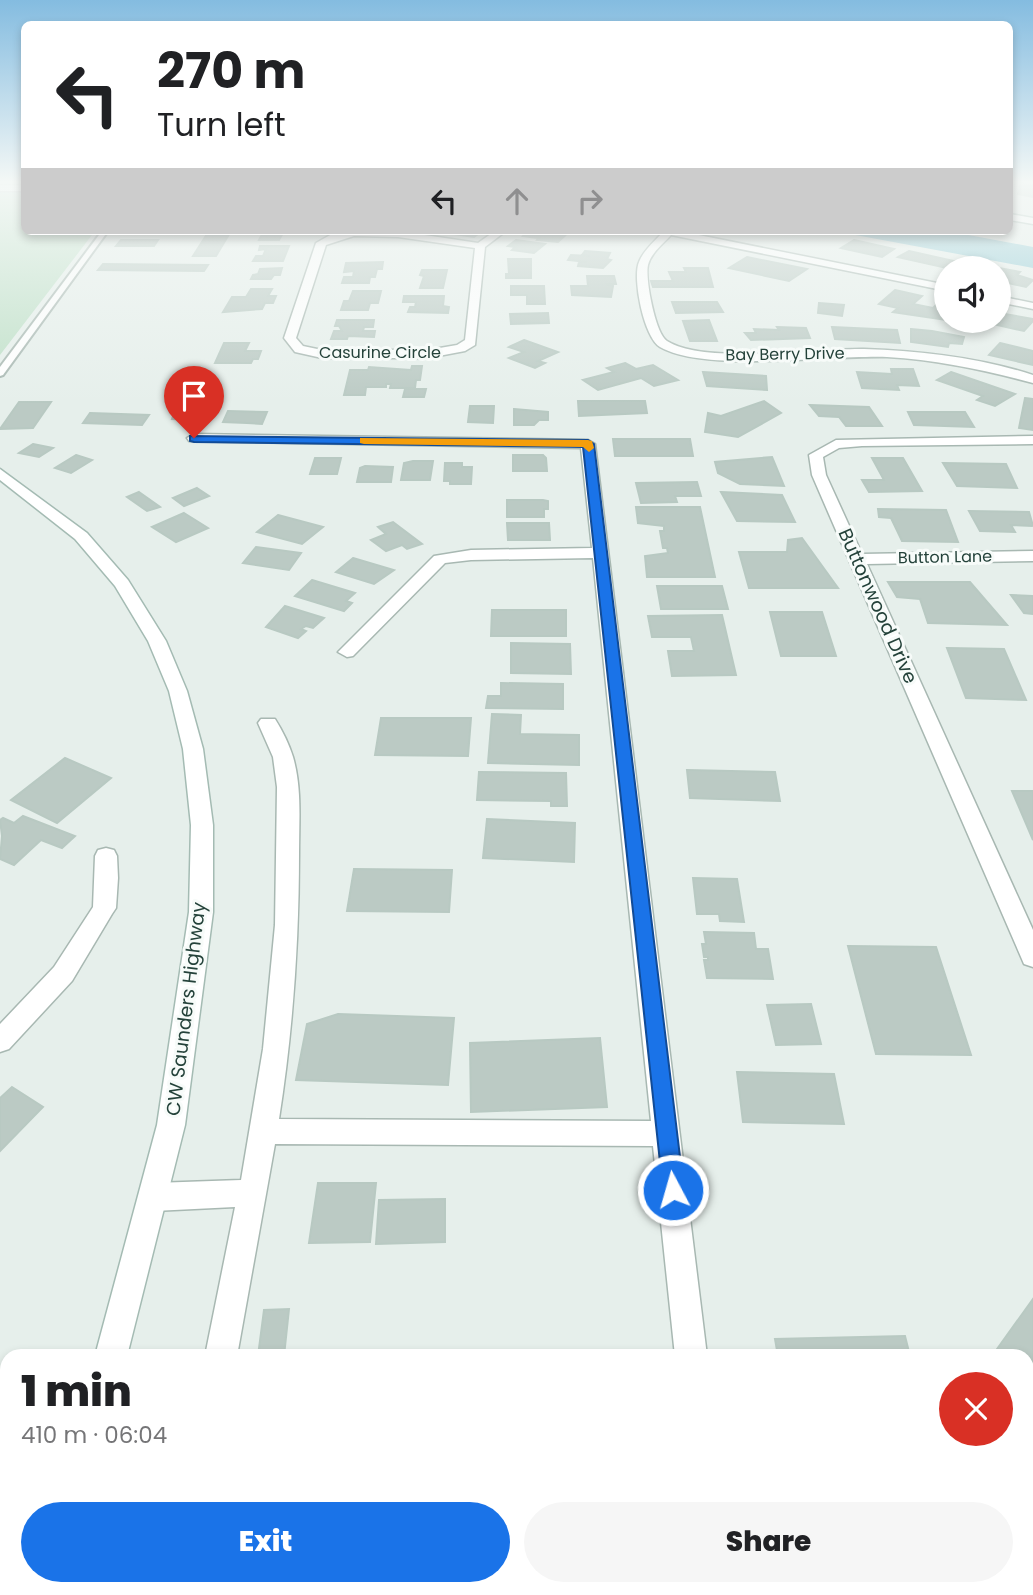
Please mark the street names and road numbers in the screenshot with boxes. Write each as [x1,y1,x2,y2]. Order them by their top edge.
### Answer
street label: Casurine Circle [319,341,441,364]
street label: Bay Berry Drive [725,341,845,367]
street label: Buttonwood Drive [832,524,924,688]
street label: Button Lane [898,545,992,569]
street label: CW Saunders Highway [159,900,213,1117]

